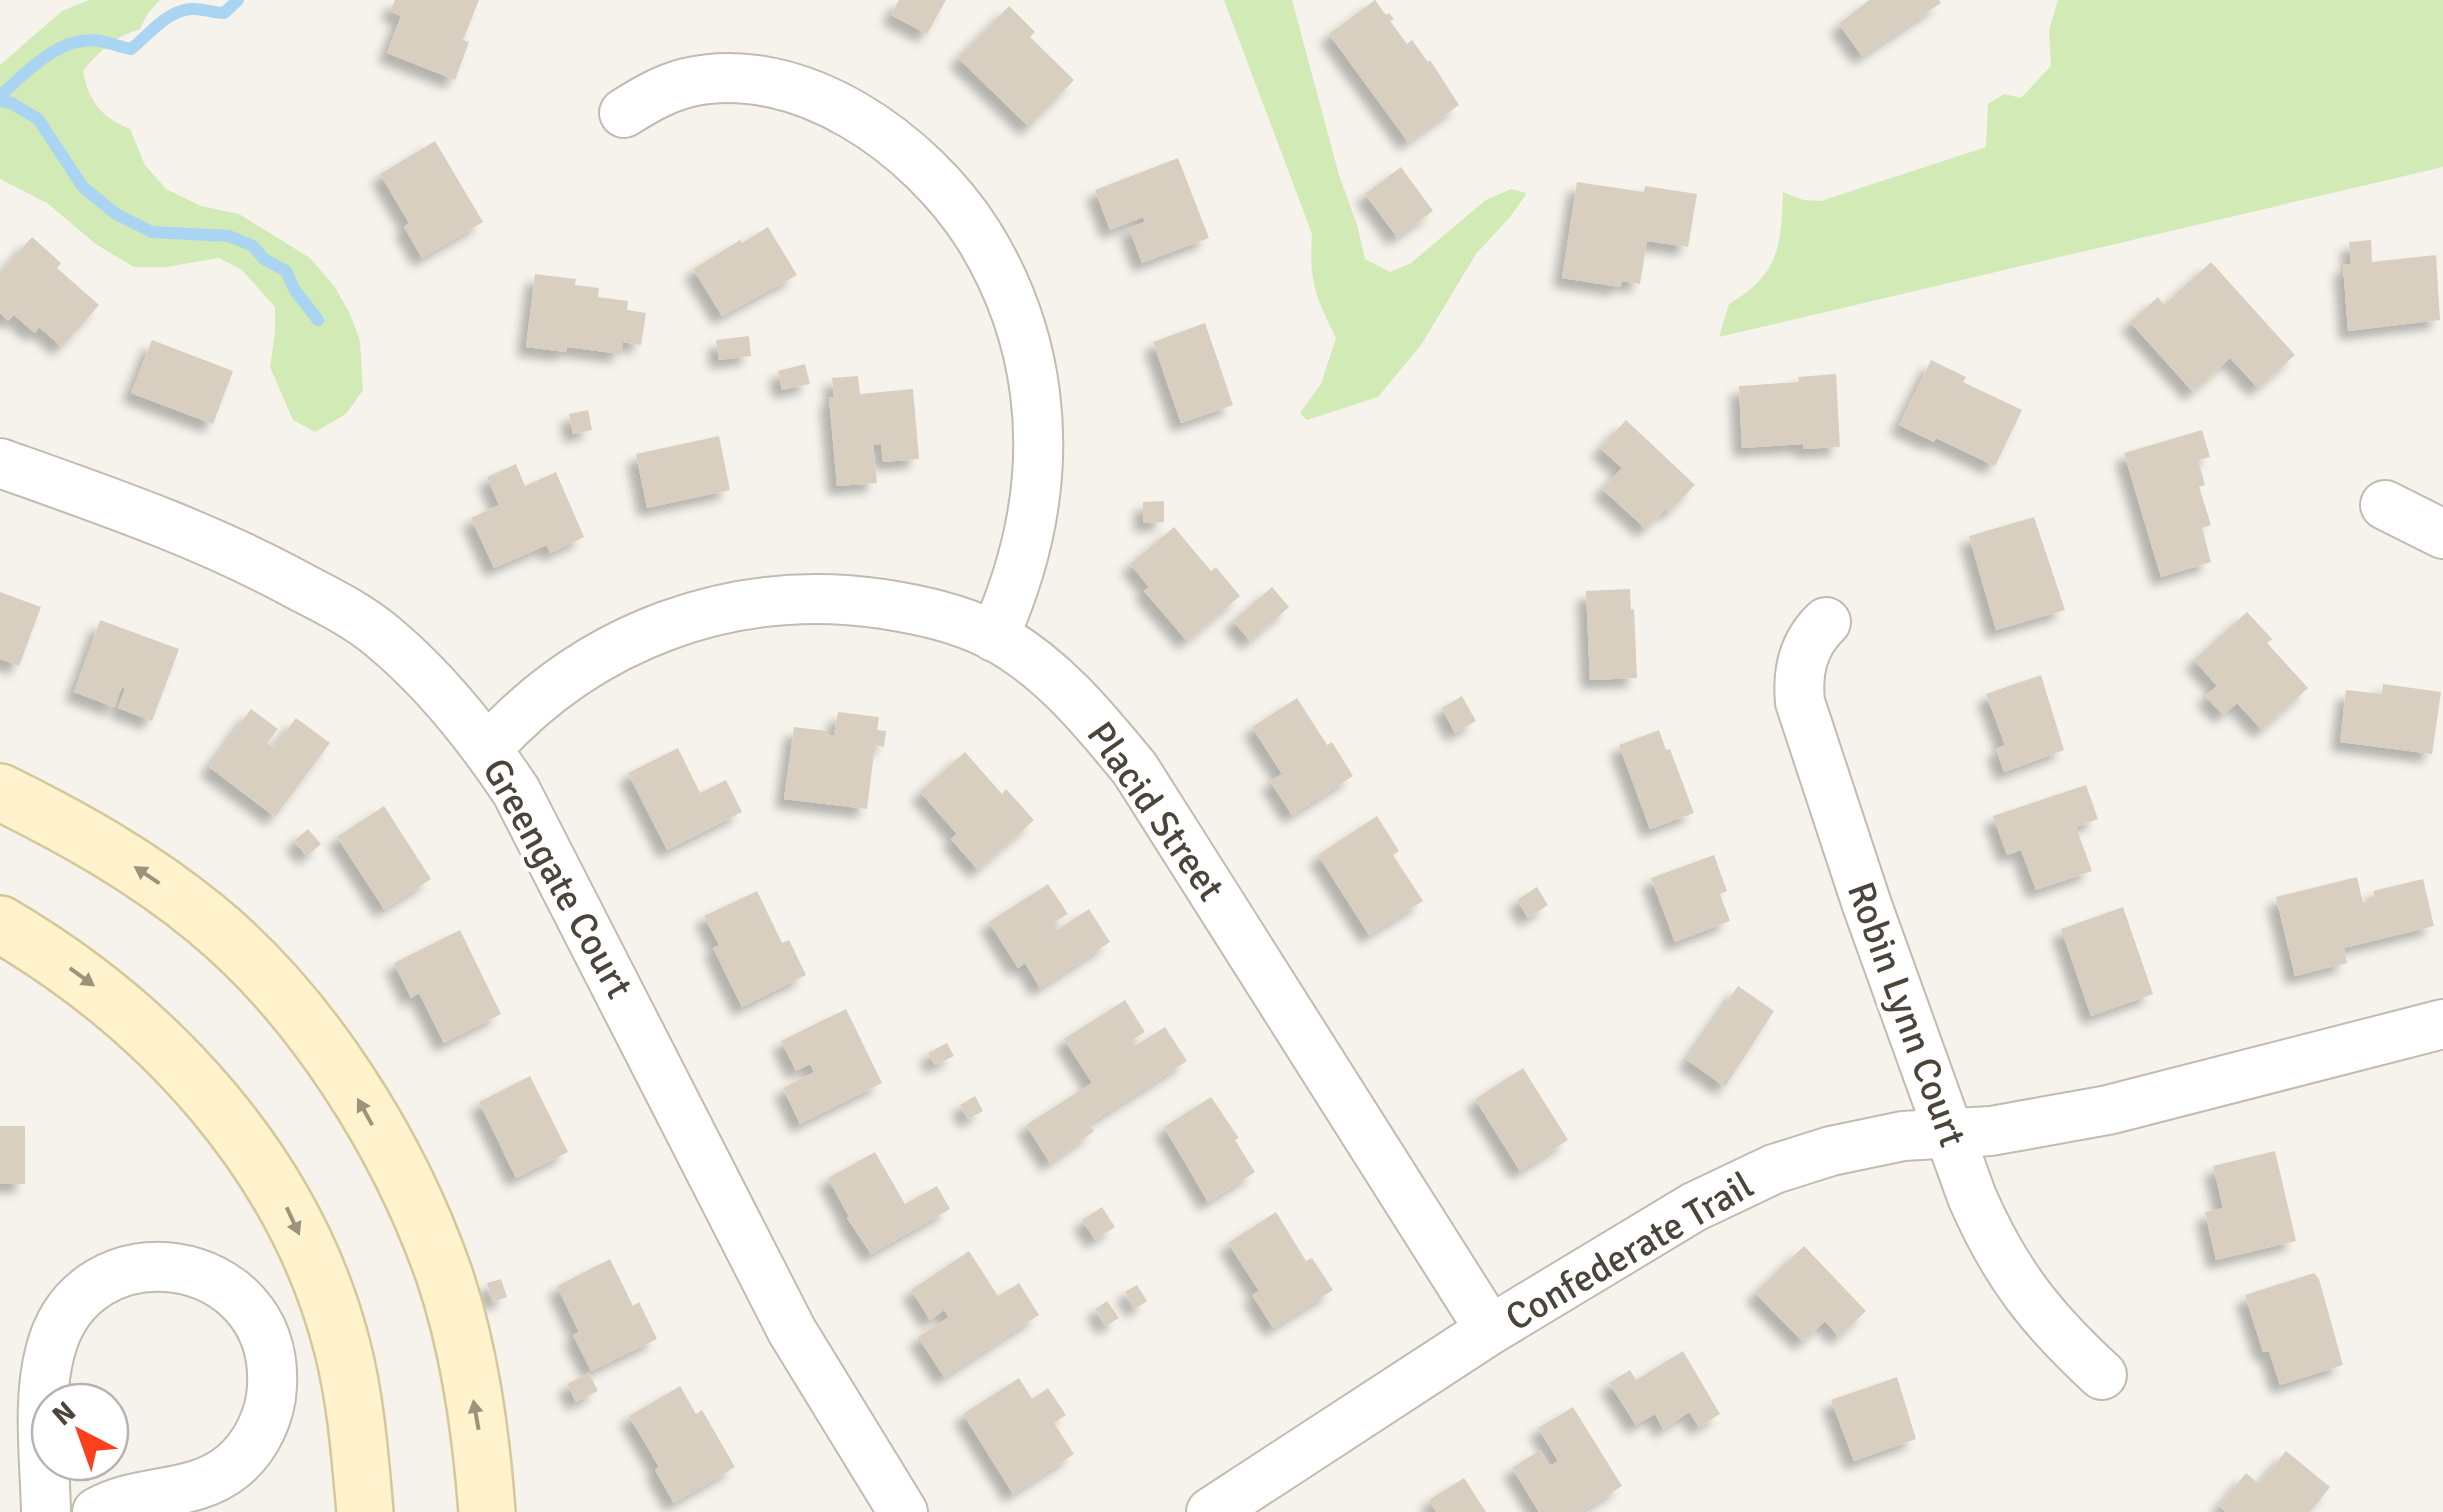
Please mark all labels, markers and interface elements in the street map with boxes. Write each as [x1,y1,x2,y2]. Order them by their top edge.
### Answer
street label: Placid Street [1077,713,1234,910]
street label: Greengate Court [472,750,643,1006]
one-way arrow [134,867,161,885]
street label: Robin Lynn Court [1837,875,1976,1153]
one-way arrow [69,966,95,986]
one-way arrow [357,1098,374,1127]
street label: Confederate Trail [1497,1162,1761,1341]
one-way arrow [284,1207,301,1236]
north arrow [30,1382,130,1482]
text: N [46,1395,83,1433]
one-way arrow [468,1399,483,1430]

